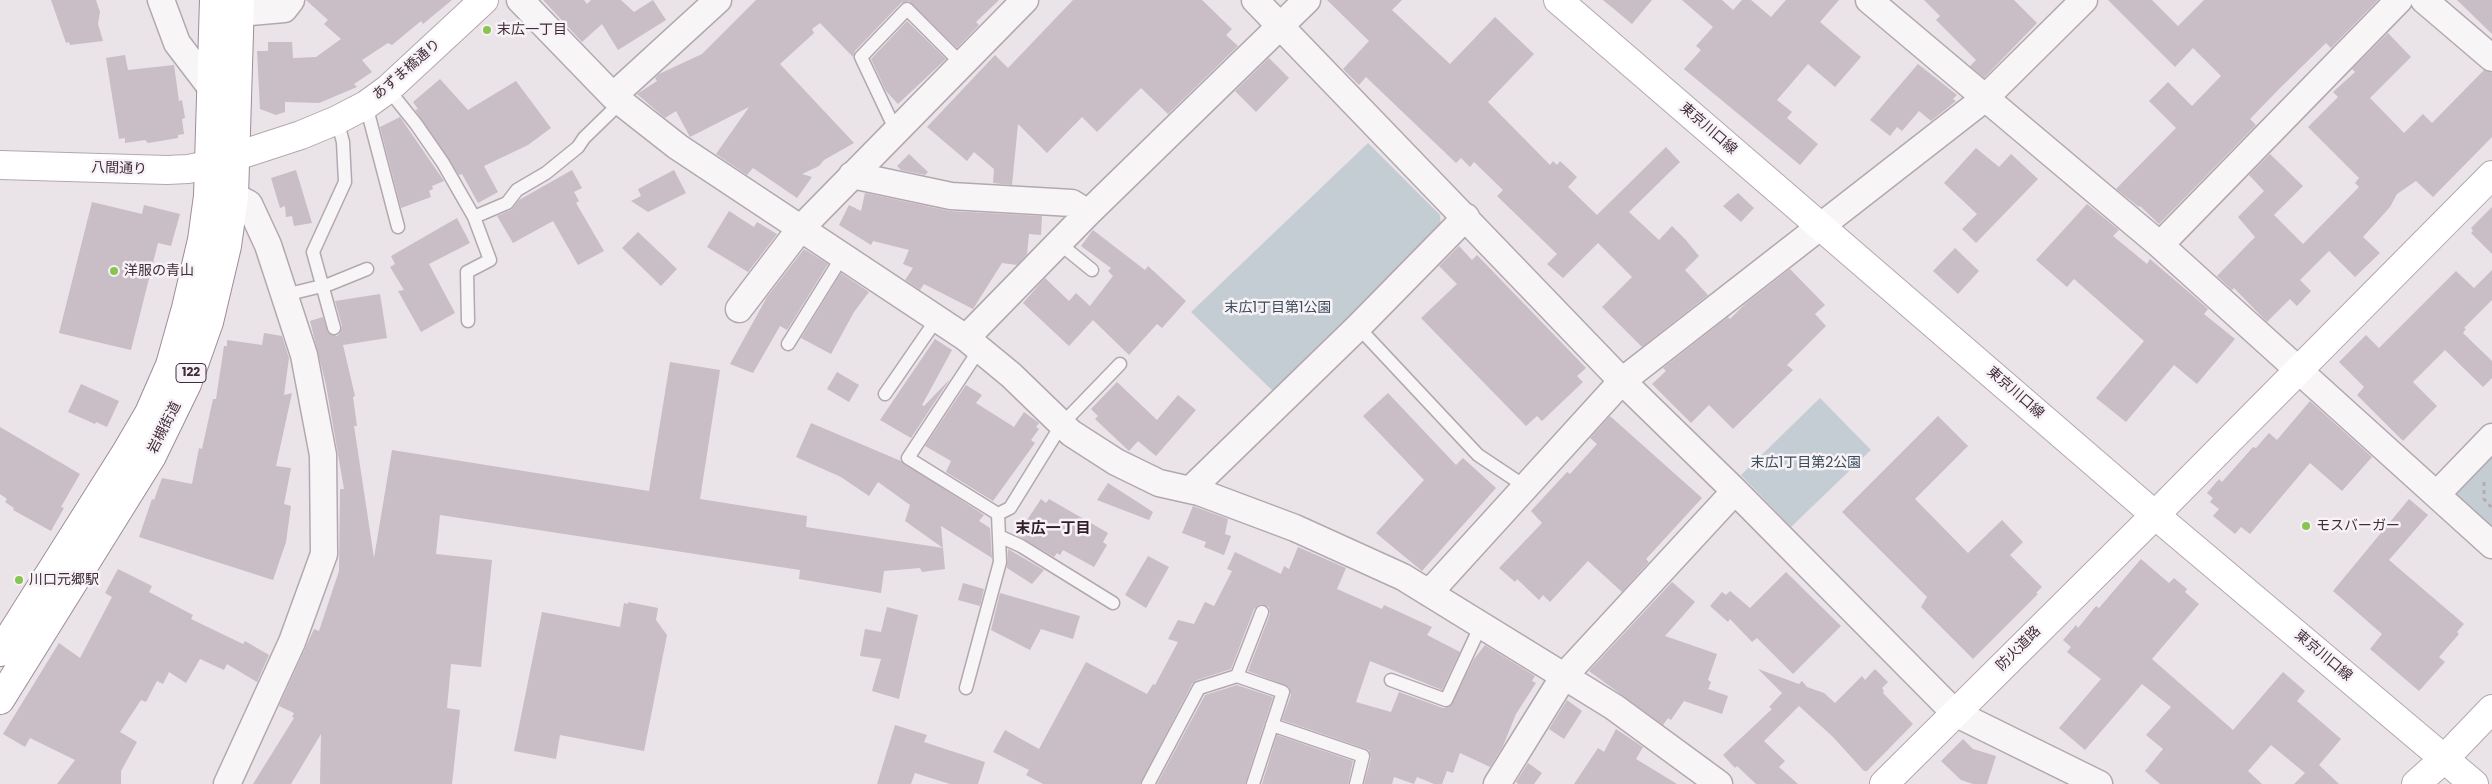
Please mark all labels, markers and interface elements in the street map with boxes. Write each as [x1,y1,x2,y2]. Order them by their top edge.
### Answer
place label: 末広一丁目 [497,22,567,38]
marker: 末広一丁目 [481,24,493,36]
street label: あずま橋通り [370,36,444,104]
street label: 東京川口線 [1676,100,1740,158]
street label: 八間通り [91,160,147,178]
place label: 洋服の青山 [124,263,194,279]
marker: 洋服の青山 [108,265,120,277]
park label: 末広1丁目第1公園 [1225,300,1331,316]
road number: 122 [176,363,206,382]
street label: 東京川口線 [1983,364,2047,422]
street label: 岩槻街道 [145,399,185,457]
park label: 末広1丁目第2公園 [1751,455,1861,471]
place label: モスバーガー [2316,518,2400,534]
district label: 末広一丁目 [1016,520,1090,538]
marker: モスバーガー [2300,520,2312,532]
place label: 川口元郷駅 [29,572,99,588]
marker: 川口元郷駅 [13,574,25,586]
street label: 防火道路 [1993,623,2045,675]
street label: 東京川口線 [2291,627,2355,685]

